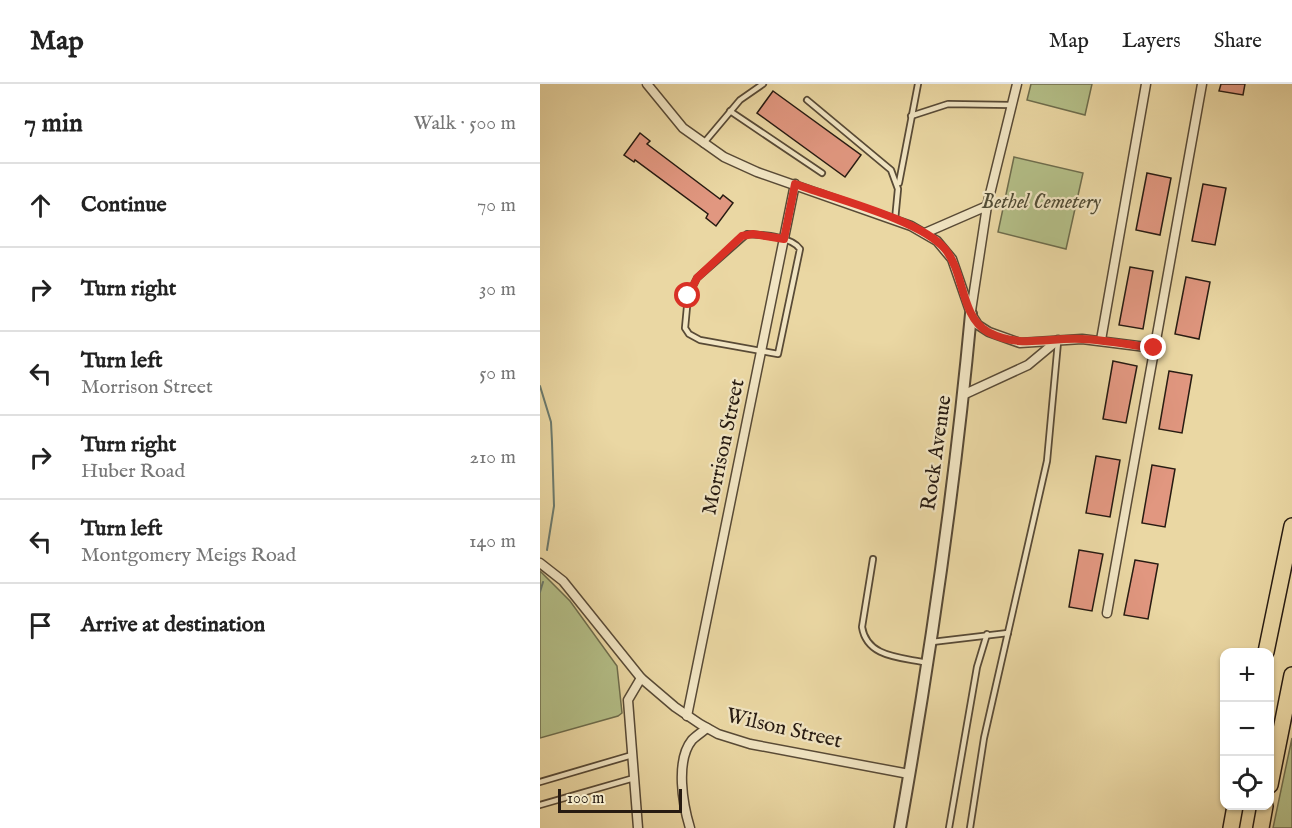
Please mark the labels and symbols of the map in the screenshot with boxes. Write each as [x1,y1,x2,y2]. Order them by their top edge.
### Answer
park label: Bethel Cemetery [981,189,1101,216]
route start [674,282,700,308]
route end [1140,334,1166,360]
street label: Morrison Street [696,377,752,517]
street label: Rock Avenue [916,393,959,512]
street label: Wilson Street [723,703,845,755]
scale bar [558,786,682,814]

